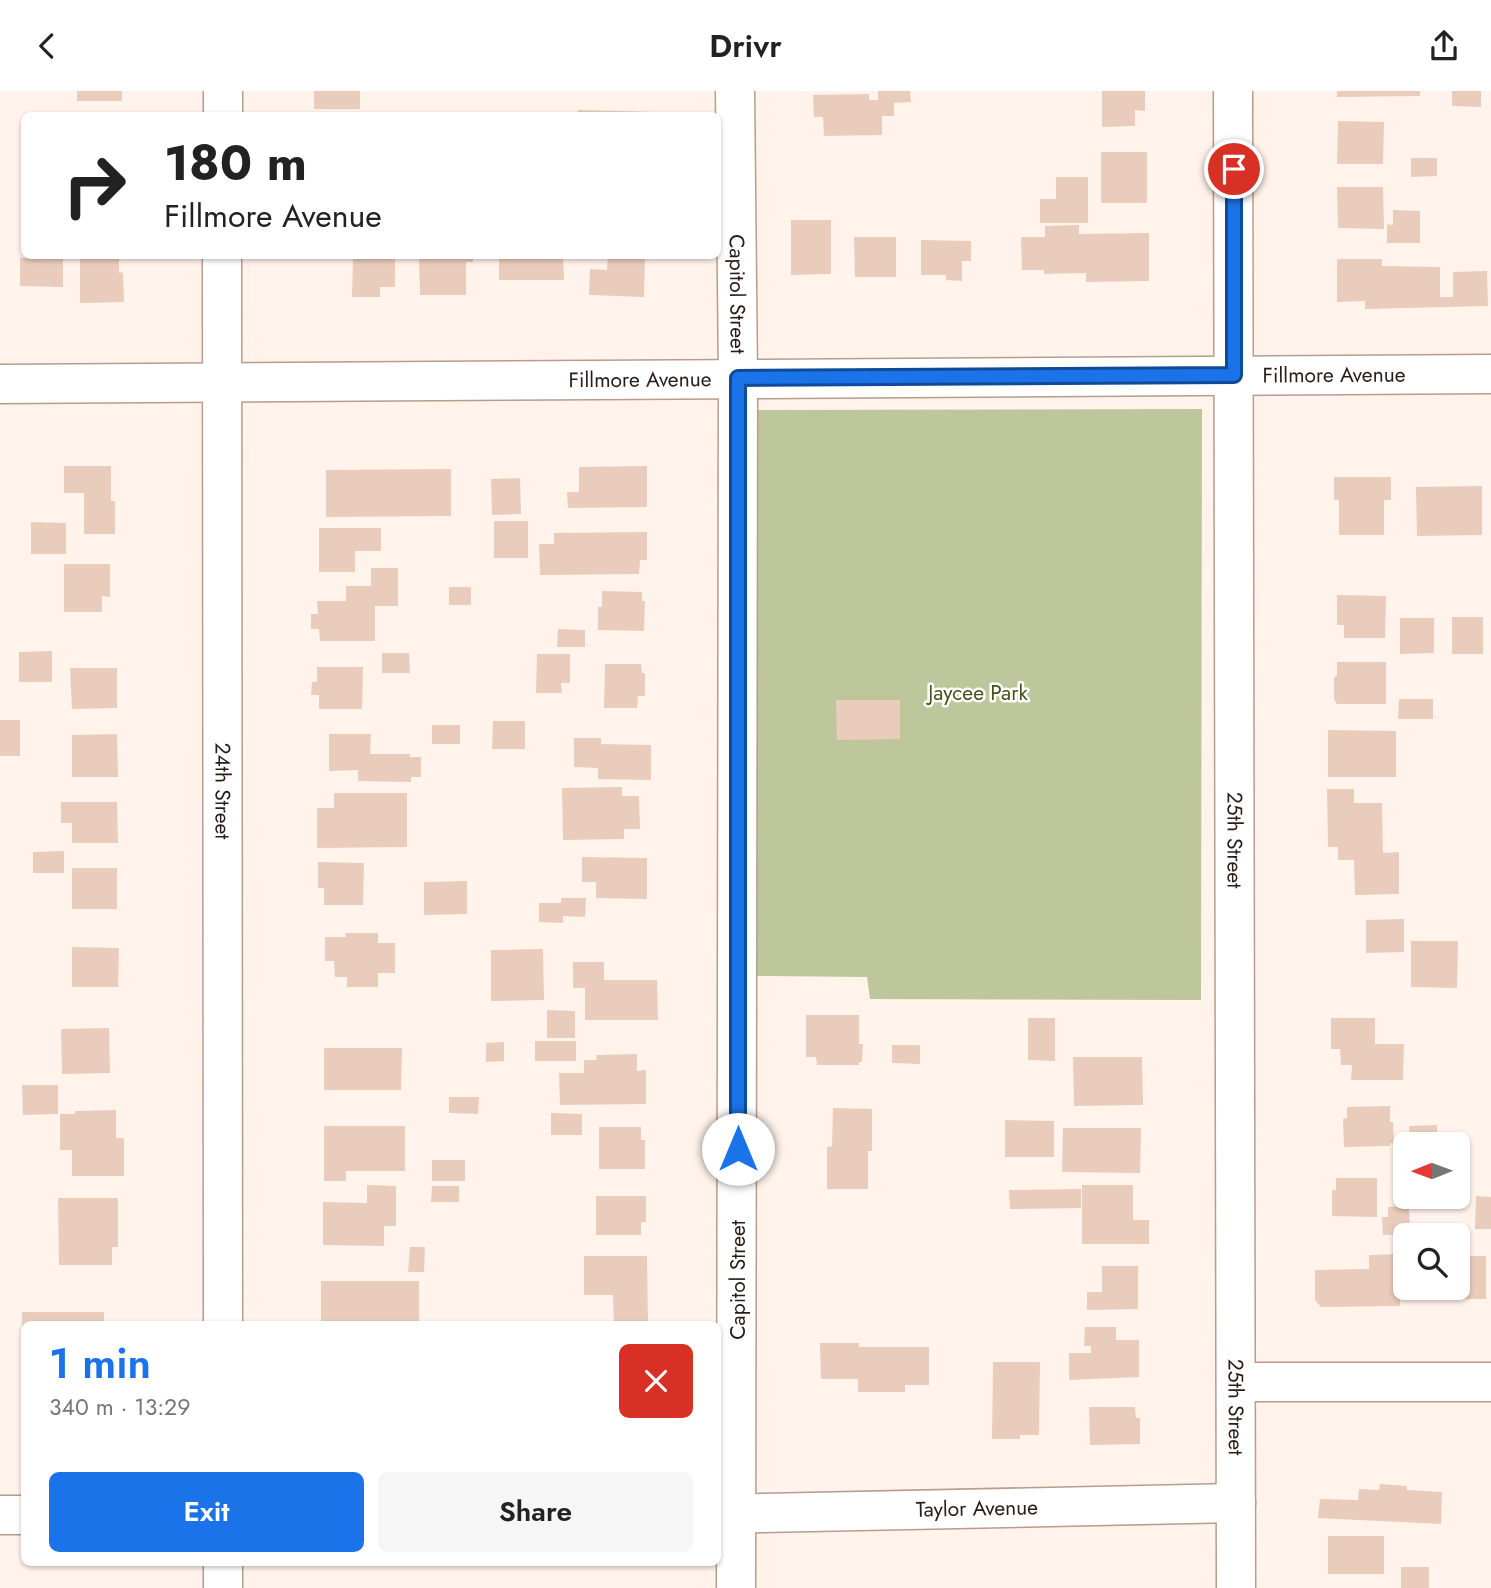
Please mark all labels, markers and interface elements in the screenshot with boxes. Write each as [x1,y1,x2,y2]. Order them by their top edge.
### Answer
text: Drivr [709,23,782,69]
icon: back [28,27,66,65]
icon: share [1425,27,1463,65]
text: 180 m [164,128,307,198]
pin [1204,139,1264,199]
icon: right [49,140,140,231]
icon: arrive [1215,150,1253,188]
text: Fillmore Avenue [164,193,382,239]
street label: Capitol Street [721,234,753,354]
street label: Fillmore Avenue [1262,360,1406,391]
street label: Fillmore Avenue [568,364,712,395]
park label: Jaycee Park [925,678,1028,708]
street label: 24th Street [207,743,238,839]
street label: 25th Street [1219,792,1250,888]
position arrow [701,1112,775,1186]
north arrow [1393,1132,1470,1209]
map controls [1393,1132,1470,1300]
street label: Capitol Street [723,1220,753,1340]
button: search [1393,1223,1470,1300]
text: 1 min [49,1333,151,1394]
button: close [619,1344,693,1418]
street label: 25th Street [1221,1359,1251,1455]
text: 340 m · 13:29 [49,1390,190,1424]
button: Exit [49,1472,364,1552]
button: Share [378,1472,693,1552]
street label: Taylor Avenue [916,1492,1039,1525]

